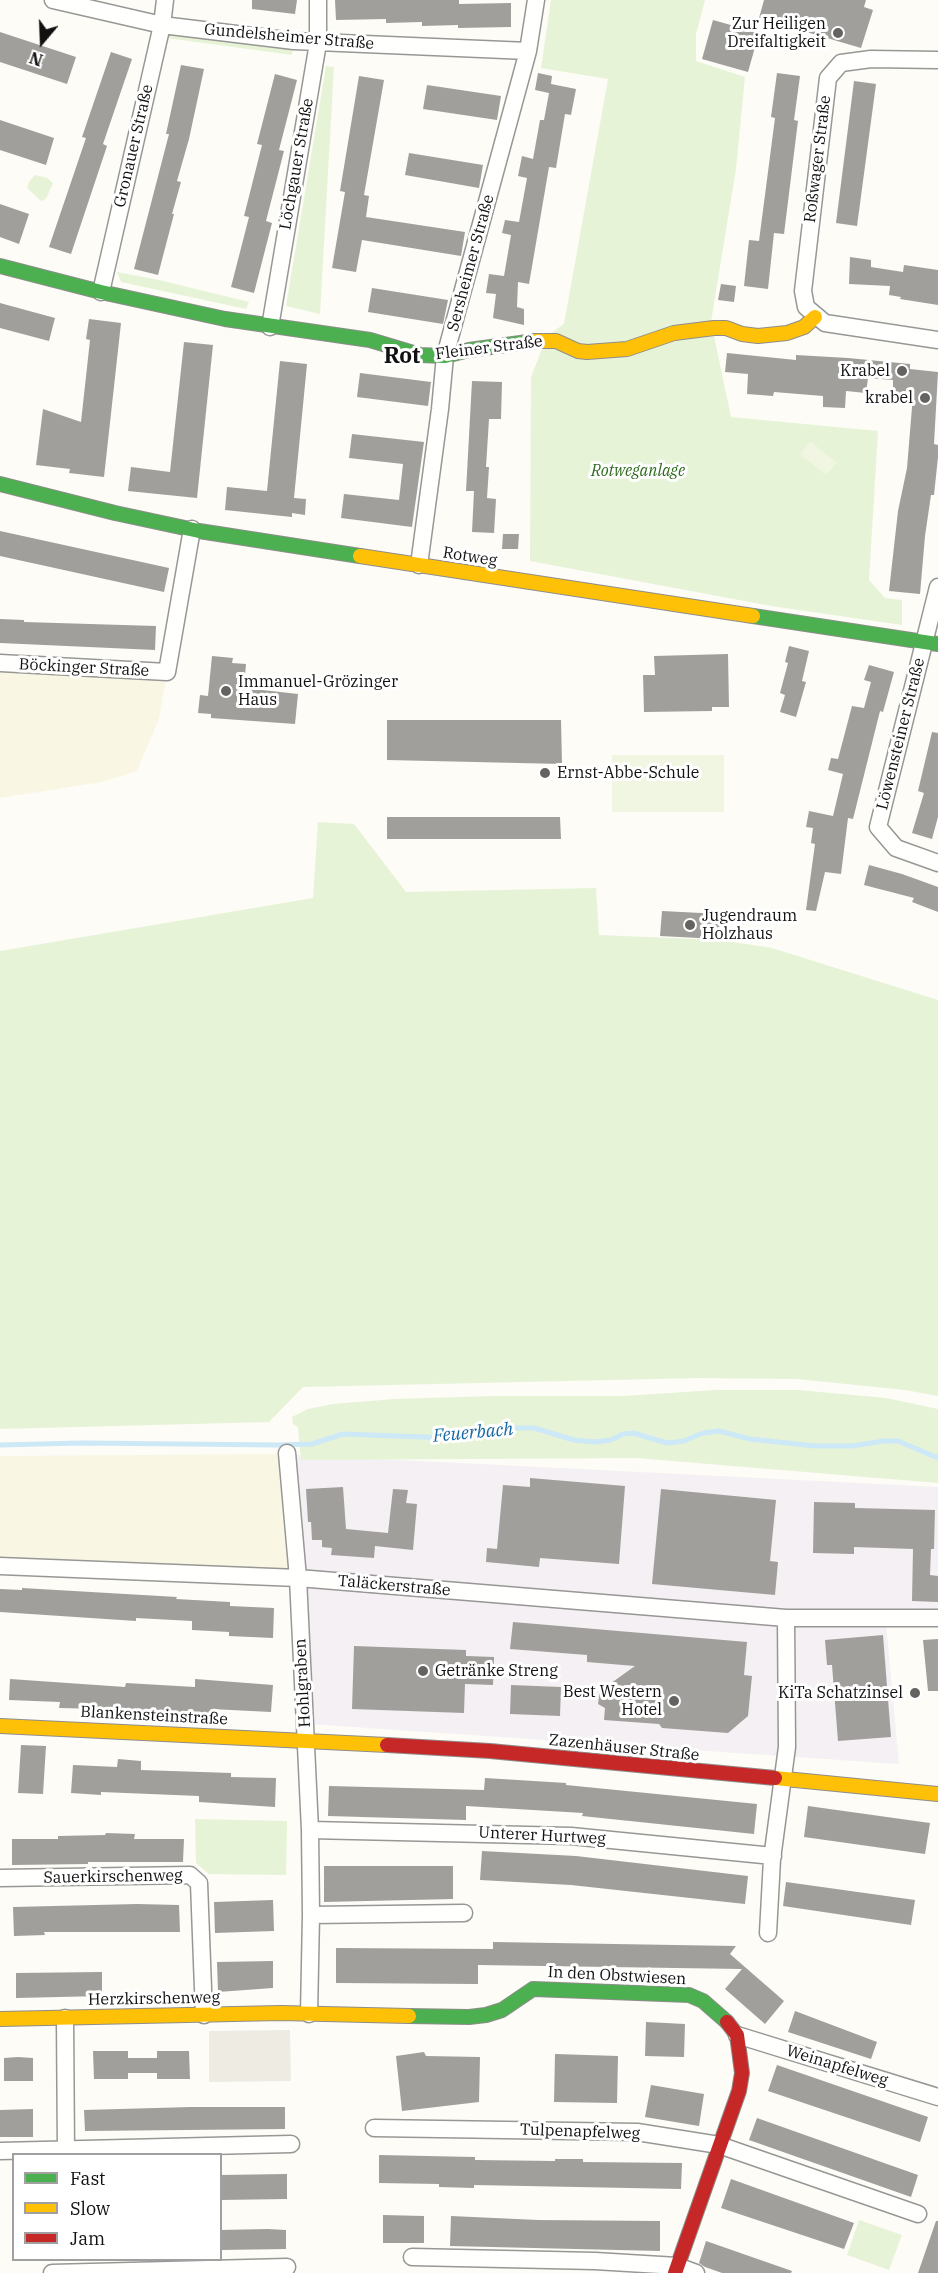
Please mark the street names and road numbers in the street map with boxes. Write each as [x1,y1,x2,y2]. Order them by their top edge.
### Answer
street label: Gundelsheimer Straße [203,20,375,54]
street label: Gronauer Straße [111,83,157,209]
street label: Roßwager Straße [801,94,835,224]
street label: Löchgauer Straße [276,97,318,231]
street label: Sersheimer Straße [444,193,498,333]
street label: Fleiner Straße [434,332,544,364]
street label: Rotweg [441,543,499,571]
street label: Böckinger Straße [18,655,150,681]
street label: Löwensteiner Straße [873,656,929,812]
street label: Taläckerstraße [337,1572,451,1600]
street label: Hohlgraben [291,1638,315,1728]
street label: Blankensteinstraße [80,1703,228,1729]
street label: Zazenhäuser Straße [548,1731,700,1765]
street label: Unterer Hurtweg [478,1823,606,1849]
street label: Sauerkirschenweg [43,1866,183,1888]
street label: In den Obstwiesen [547,1963,687,1989]
street label: Herzkirschenweg [88,1988,220,2010]
street label: Weinapfelweg [784,2041,890,2091]
street label: Tulpenapfelweg [519,2120,641,2144]

